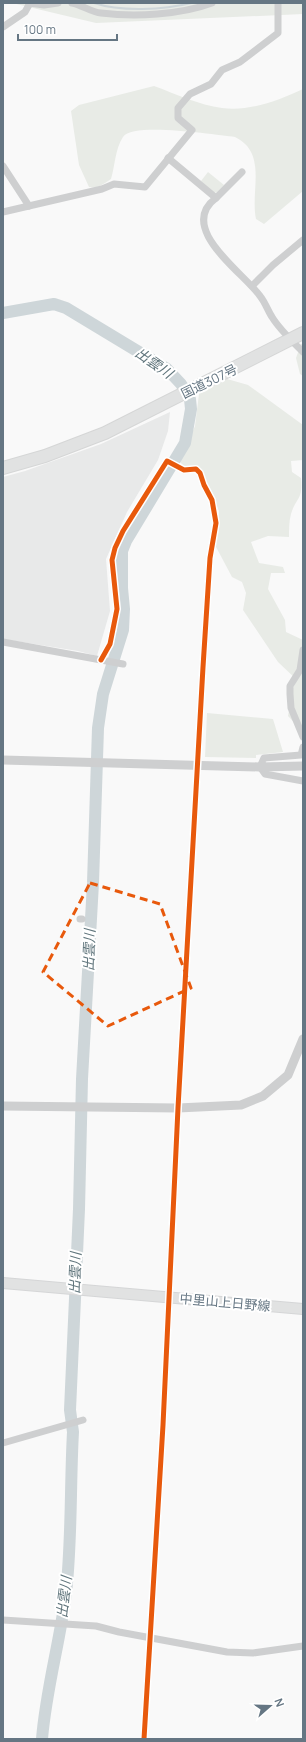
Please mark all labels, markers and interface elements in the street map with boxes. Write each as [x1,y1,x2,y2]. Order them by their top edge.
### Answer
scale bar [18,16,117,42]
text: 100 m [24,21,56,38]
water label: 出雲川 [132,343,179,384]
street label: 国道307号 [178,360,240,402]
water label: 出雲川 [78,927,99,971]
water label: 出雲川 [64,1250,85,1294]
street label: 中里山上日野線 [179,1289,271,1315]
water label: 出雲川 [52,1573,76,1619]
north arrow [250,1686,290,1726]
text: N [271,1696,288,1709]

